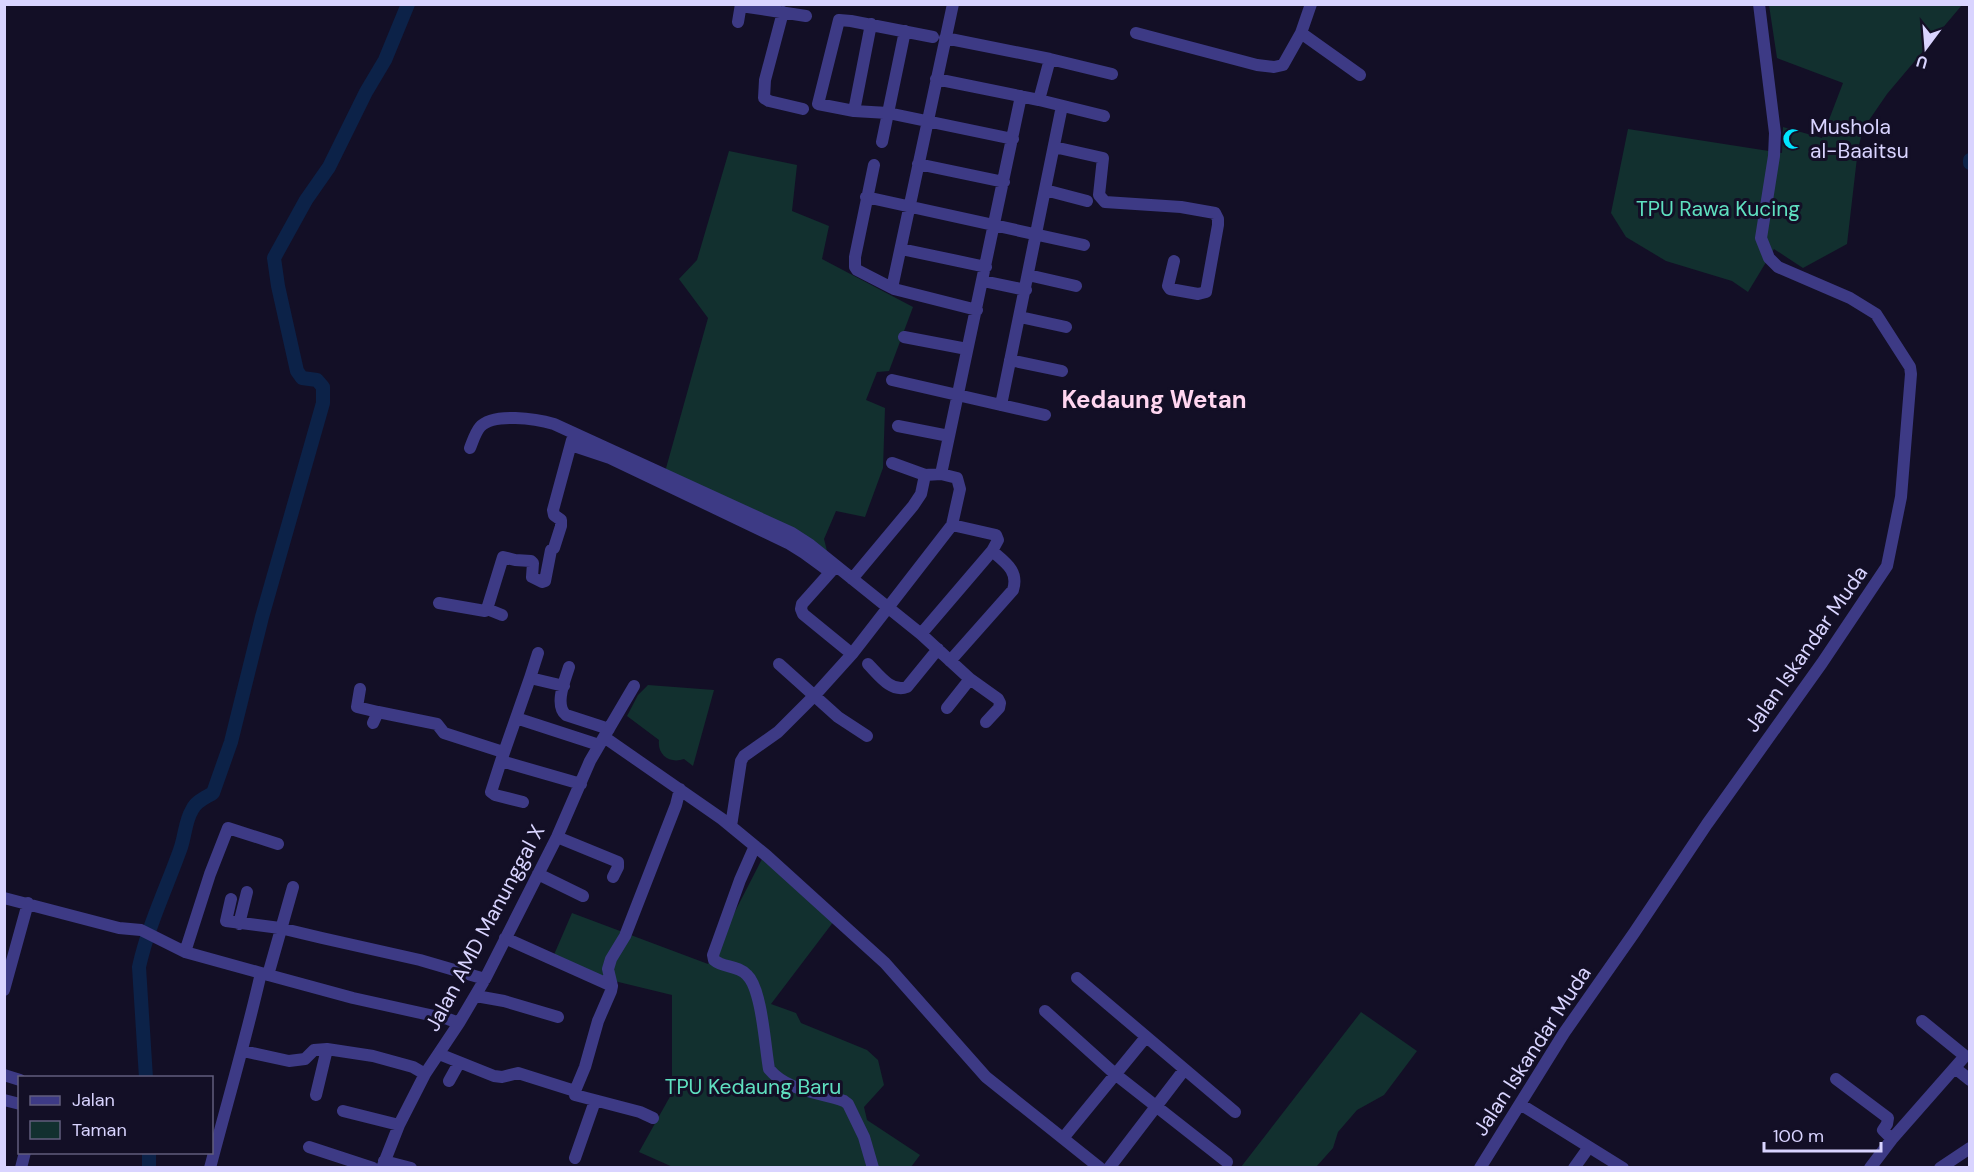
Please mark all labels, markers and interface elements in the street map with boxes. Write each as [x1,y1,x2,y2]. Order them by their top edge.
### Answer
north arrow [1896,18,1956,78]
text: U [1914,50,1930,74]
place label: Mushola al-Baaitsu [1810,113,1909,165]
mosque icon: Mushola al-Baaitsu [1781,127,1805,151]
park label: TPU Rawa Kucing [1636,195,1800,223]
district label: Kedaung Wetan [1061,384,1247,415]
street label: Jalan Iskandar Muda [1738,560,1874,738]
street label: Jalan AMD Manunggal X [419,820,551,1036]
street label: Jalan Iskandar Muda [1467,961,1597,1141]
park label: TPU Kedaung Baru [665,1073,841,1101]
legend [18,1076,213,1154]
text: Jalan [72,1088,115,1112]
scale bar [1764,1115,1881,1153]
text: Taman [72,1118,127,1142]
text: 100 m [1773,1124,1824,1148]

